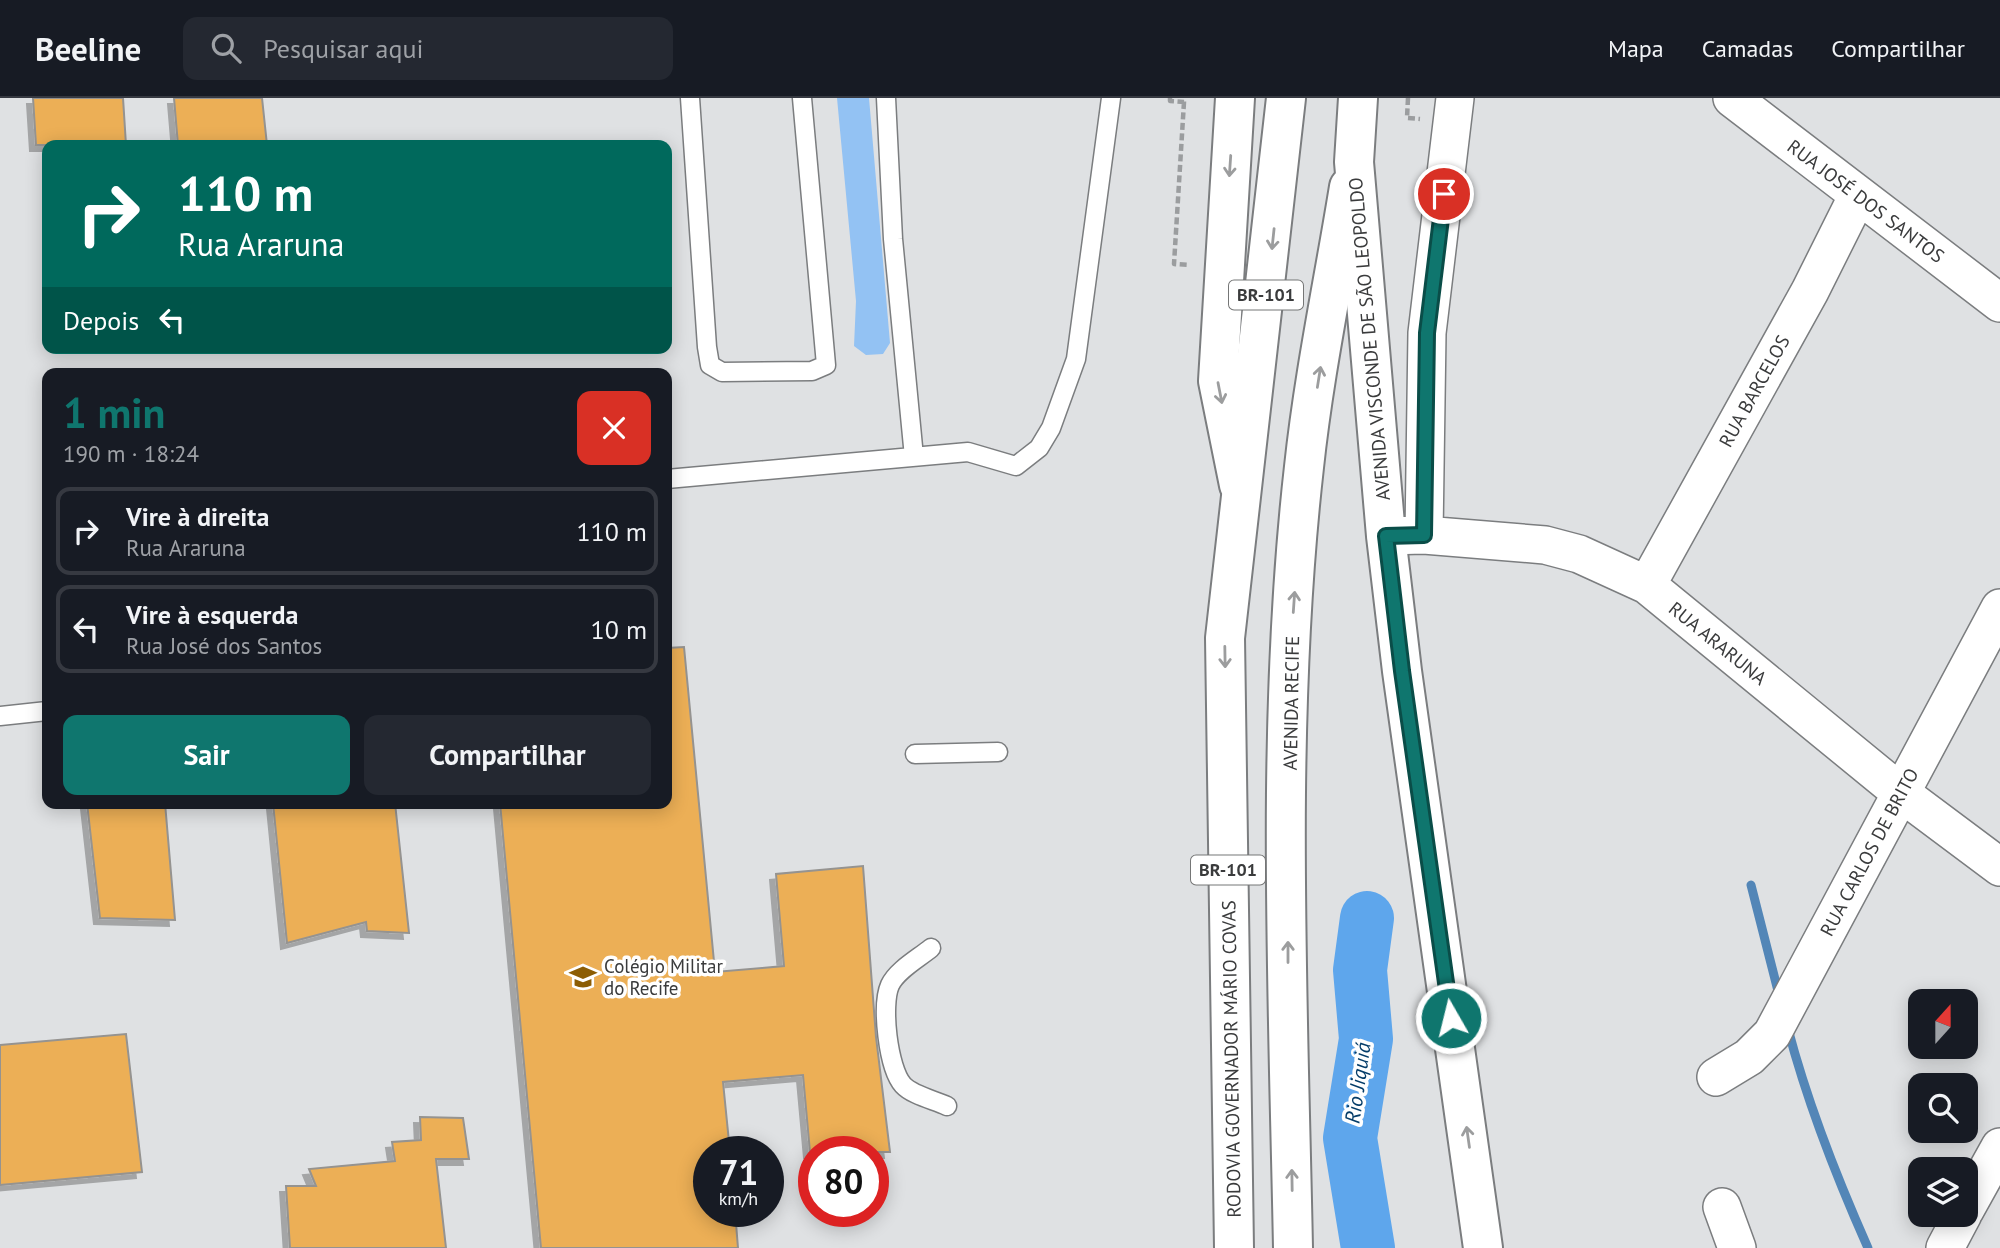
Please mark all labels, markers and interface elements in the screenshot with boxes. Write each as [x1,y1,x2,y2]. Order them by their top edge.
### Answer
search box [183,17,673,80]
text: Beeline [35,27,141,70]
icon: search [207,29,245,67]
text: Pesquisar aqui [263,32,423,65]
text: Mapa [1608,33,1664,64]
text: Camadas [1702,33,1793,64]
text: Compartilhar [1831,33,1965,64]
street label: RUA JOSÉ DOS SANTOS [1783,134,1949,268]
one-way arrow [1223,154,1236,177]
text: 110 m [178,161,313,225]
pin [1414,164,1474,224]
icon: right [63,168,154,259]
icon: arrive [1425,175,1463,213]
street label: AVENIDA VISCONDE DE SÃO LEOPOLDO [1343,176,1395,502]
text: Rua Araruna [178,223,344,265]
one-way arrow [1266,227,1279,250]
road number: BR-101 [1229,280,1303,310]
icon: left [153,301,191,339]
text: Depois [63,304,139,337]
street label: RUA BARCELOS [1713,331,1795,451]
one-way arrow [1312,366,1325,388]
one-way arrow [1214,381,1228,404]
text: 1 min [63,385,165,440]
button: close [577,391,651,465]
text: 190 m · 18:24 [63,439,199,468]
text: Vire à direita [126,500,269,533]
icon: right [67,512,105,550]
text: 110 m [576,515,647,548]
text: Rua Araruna [126,533,246,562]
one-way arrow [1288,592,1301,614]
street label: RUA ARARUNA [1664,596,1772,690]
text: Vire à esquerda [126,598,298,631]
icon: left [67,610,105,648]
text: 10 m [591,613,647,646]
text: Rua José dos Santos [126,631,322,660]
street label: AVENIDA RECIFE [1278,635,1304,771]
one-way arrow [1218,646,1232,669]
button: Sair [63,715,350,795]
button: Compartilhar [364,715,651,795]
street label: RUA CARLOS DE BRITO [1815,764,1923,940]
road number: BR-101 [1191,856,1265,884]
street label: RODOVIA GOVERNADOR MÁRIO COVAS [1216,900,1246,1218]
one-way arrow [1281,941,1295,964]
place label: Colégio Militar do Recife [604,954,724,1000]
school or university icon: Colégio Militar do Recife [568,962,598,992]
position arrow [1414,981,1488,1055]
north arrow [1908,989,1978,1059]
map controls [1908,989,1978,1227]
water label: Rio Jiquiá [1338,1040,1377,1125]
button: search [1908,1073,1978,1143]
one-way arrow [1461,1126,1474,1149]
speed limit sign: 80 [798,1136,889,1227]
text: 71 [719,1149,758,1195]
button: layers [1908,1157,1978,1227]
one-way arrow [1285,1169,1299,1192]
text: km/h [719,1187,758,1210]

